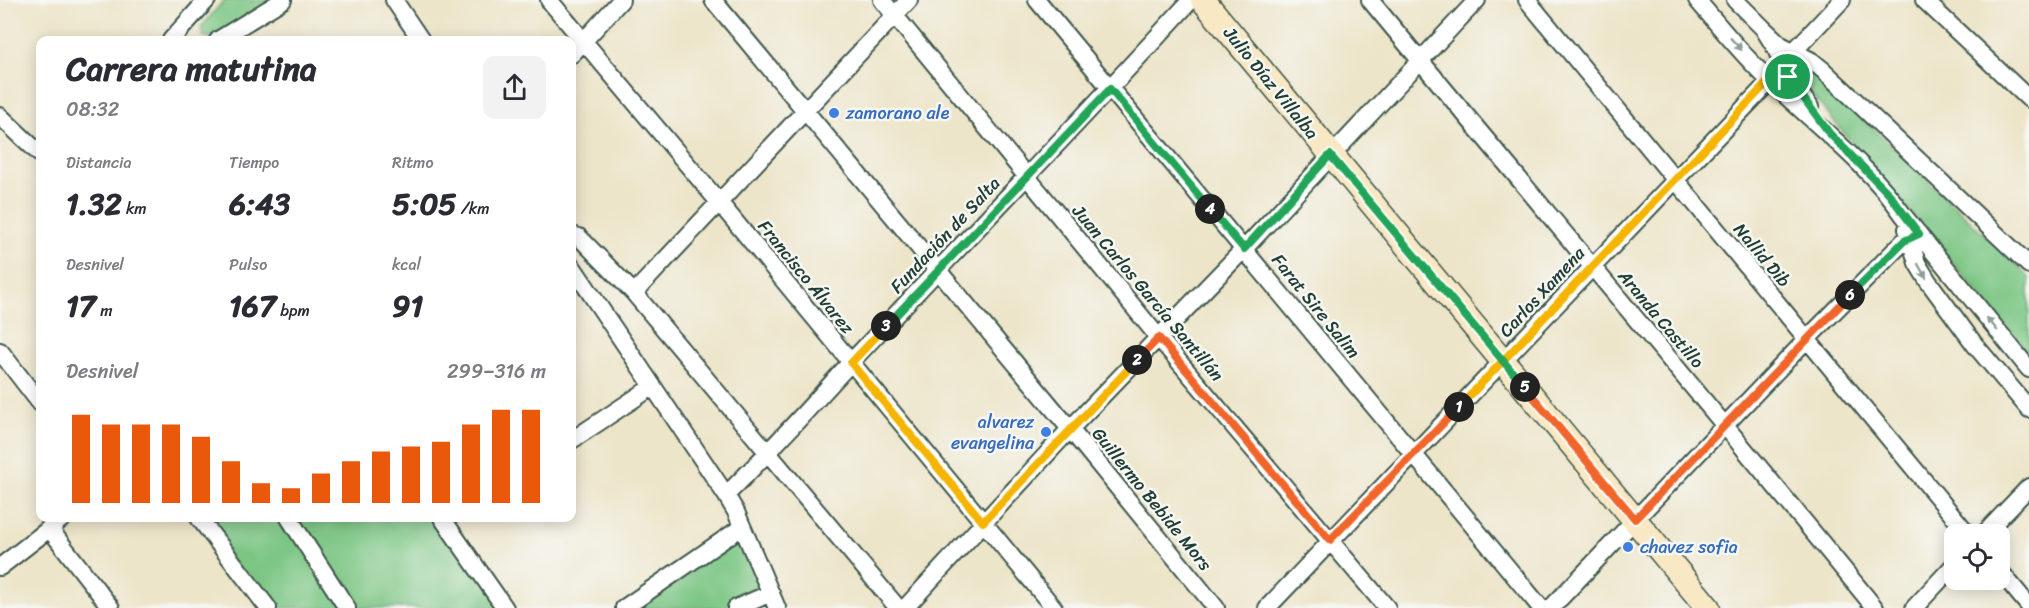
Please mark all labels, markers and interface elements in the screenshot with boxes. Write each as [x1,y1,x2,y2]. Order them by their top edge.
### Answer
street label: Julio Díaz Villalba [1214,18,1327,147]
one-way arrow [1728,36,1742,50]
text: Carrera matutina [66,40,317,98]
pin [1762,51,1813,102]
button: share [483,56,546,119]
icon: arrive [1771,60,1804,93]
text: 08:32 [66,92,119,127]
place label: zamorano ale [845,97,950,129]
marker: zamorano ale [827,106,841,120]
text: Distancia [66,148,132,177]
text: Tiempo [229,148,279,177]
text: Ritmo [392,148,434,177]
street label: Fundación de Salta [882,169,1008,301]
text: 1.32 [66,177,122,231]
text: 6:43 [229,177,290,231]
text: 5:05 [392,177,457,231]
text: km [122,194,147,223]
text: /km [457,194,490,223]
pin: 4 [1195,194,1225,224]
text: 4 [1205,194,1215,223]
street label: Juan Carlos García Santillán [1063,196,1232,389]
street label: Francisco Álvarez [749,212,863,342]
street label: Nallid Dib [1725,215,1799,295]
street label: Carlos Xamena [1491,238,1594,345]
street label: Farat Sire Salim [1263,246,1369,366]
text: Desnivel [66,250,124,279]
text: Pulso [229,250,267,279]
text: kcal [392,250,421,279]
street label: Aranda Castillo [1609,261,1712,376]
one-way arrow [1917,263,1927,280]
text: 17 [66,279,96,333]
text: 167 [229,279,276,333]
text: 91 [392,279,423,333]
pin: 6 [1835,280,1865,310]
text: 6 [1845,280,1855,309]
text: m [96,296,112,325]
text: bpm [276,296,310,325]
pin: 3 [871,311,901,341]
text: 3 [882,311,890,340]
one-way arrow [1985,316,1998,332]
pin: 2 [1122,345,1152,375]
text: 2 [1132,345,1142,374]
text: Desnivel [66,354,138,389]
text: 299–316 m [447,354,546,389]
pin: 5 [1510,372,1540,402]
text: 5 [1520,372,1530,401]
pin: 1 [1444,392,1474,422]
text: 1 [1456,392,1462,421]
place label: alvarez evangelina [951,406,1035,459]
street label: Guillermo Bebide Mors [1084,420,1221,579]
marker: alvarez evangelina [1039,425,1053,439]
map controls [1944,524,2010,590]
button: locate [1944,524,2010,590]
place label: chavez sofia [1640,531,1738,563]
marker: chavez sofia [1621,540,1635,554]

